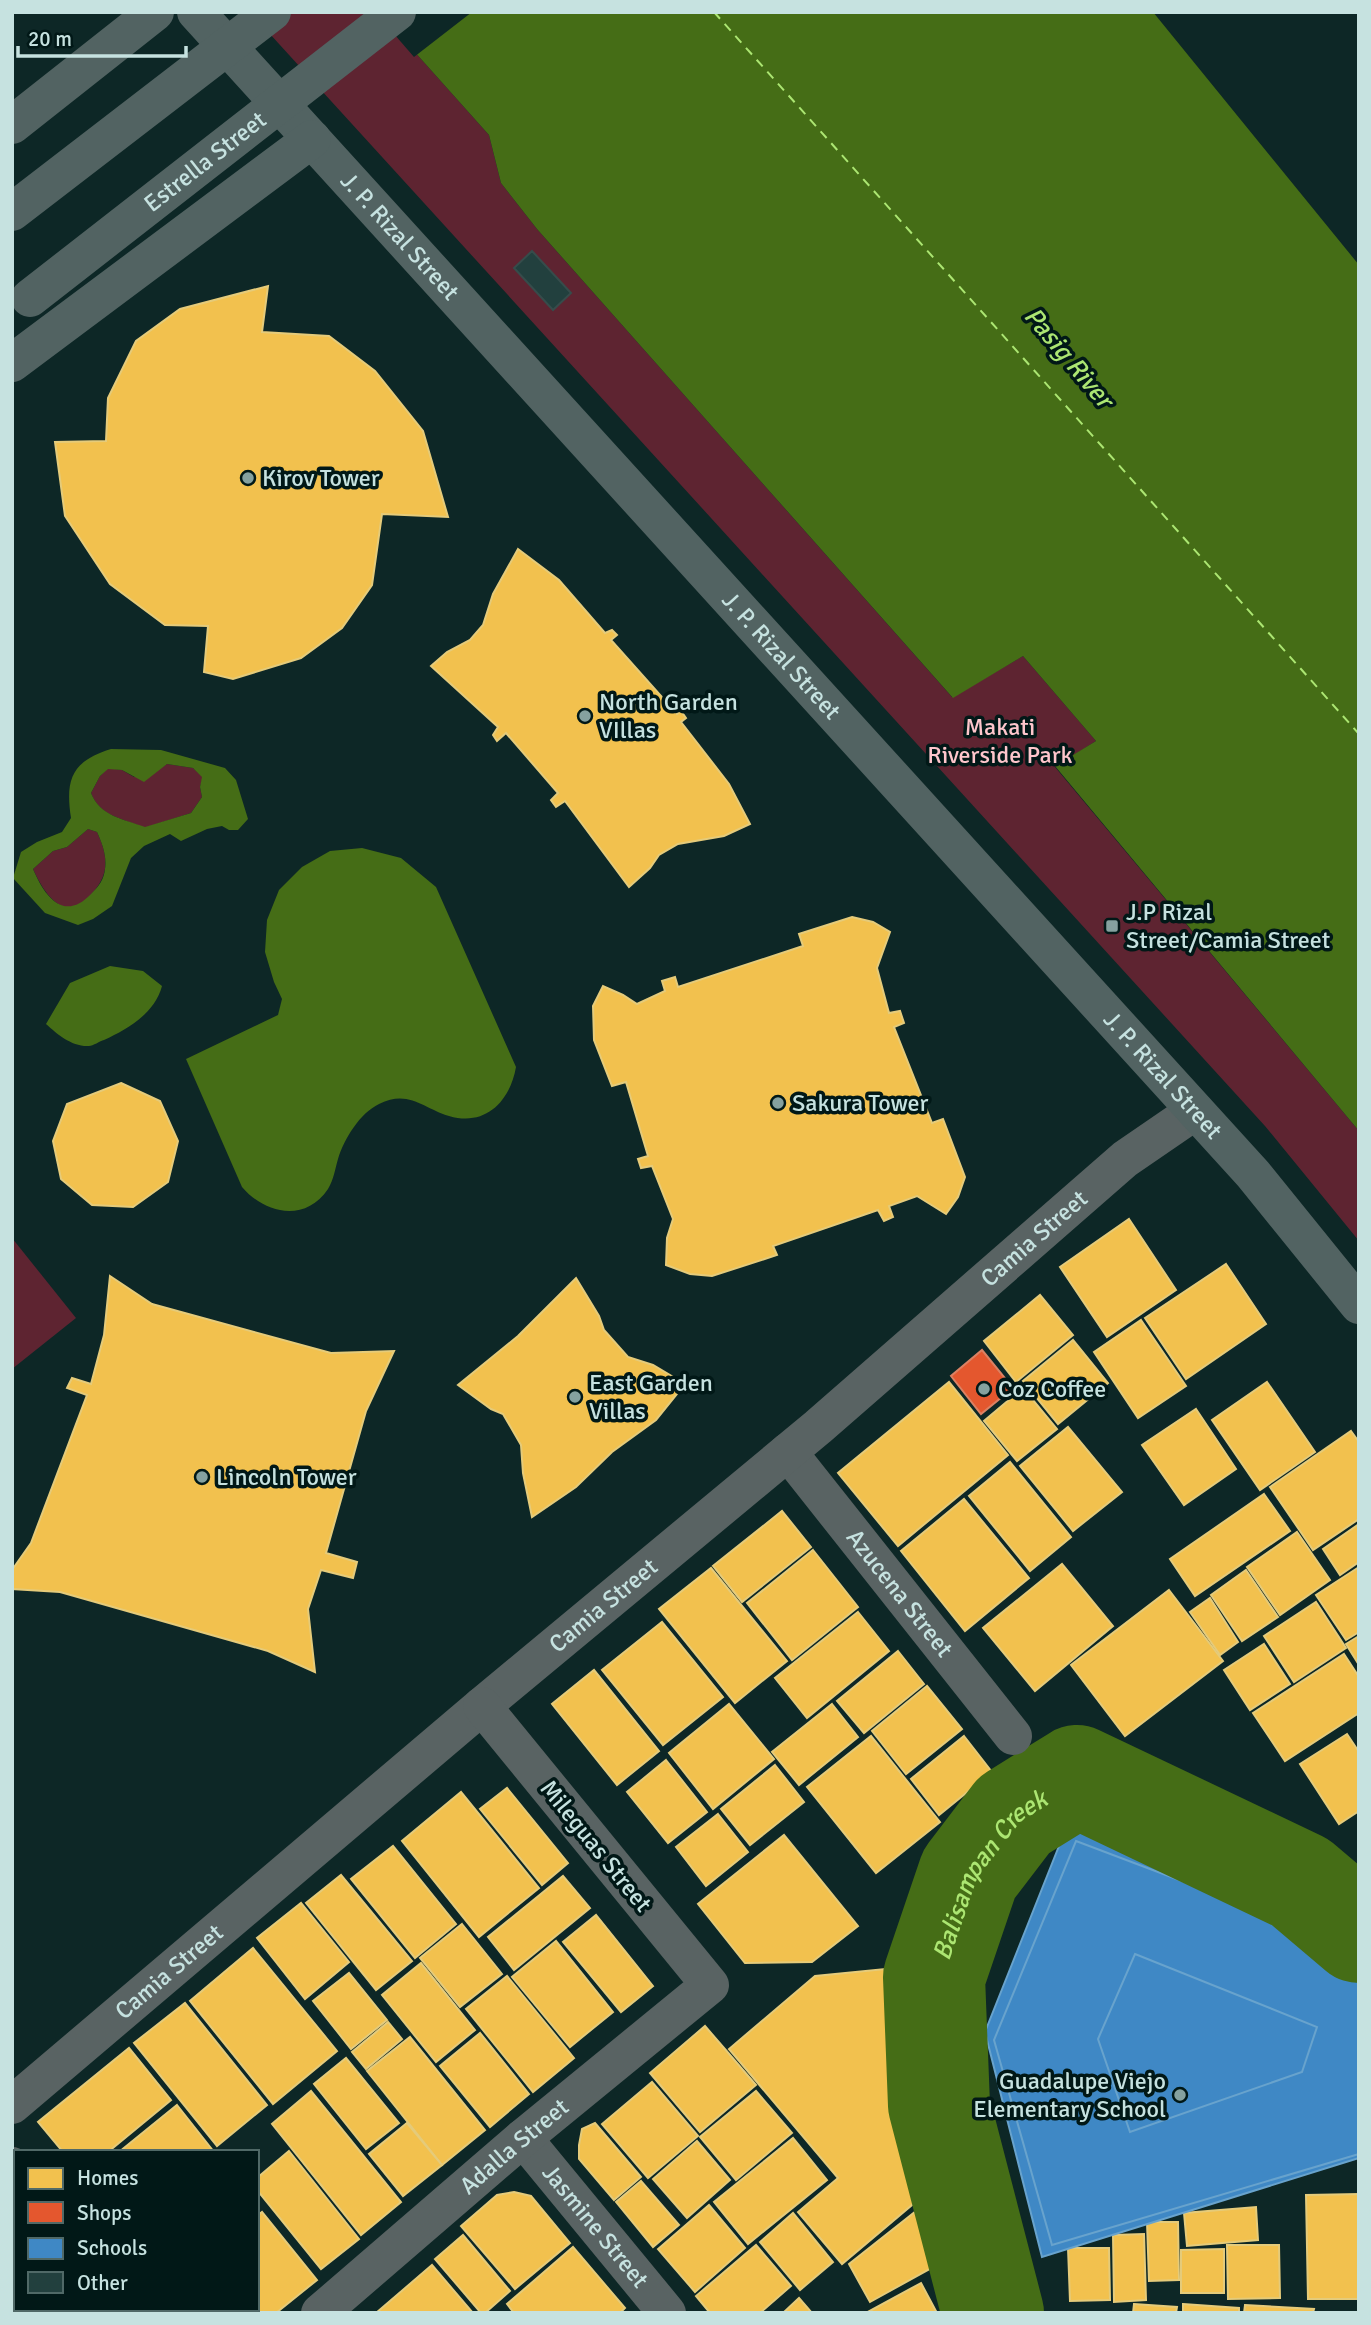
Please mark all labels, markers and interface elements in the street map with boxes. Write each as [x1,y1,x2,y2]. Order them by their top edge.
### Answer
scale bar [18,14,186,58]
text: 20 m [28,26,72,52]
street label: Estrella Street [138,105,272,219]
street label: J. P. Rizal Street [334,166,466,306]
water label: Pasig River [1017,301,1122,417]
place label: Kirov Tower [262,463,380,493]
marker: Kirov Tower [240,470,256,486]
street label: J. P. Rizal Street [716,585,847,726]
place label: North Garden VIllas [599,687,738,745]
marker: North Garden VIllas [577,708,593,724]
park label: Makati Riverside Park [927,712,1073,770]
place label: J.P Rizal Street/Camia Street [1126,897,1330,955]
marker: J.P Rizal Street/Camia Street [1104,918,1120,934]
street label: J. P. Rizal Street [1097,1005,1229,1145]
place label: Sakura Tower [792,1088,928,1118]
marker: Sakura Tower [770,1095,786,1111]
street label: Camia Street [974,1184,1094,1293]
place label: East Garden Villas [589,1368,713,1426]
place label: Coz Coffee [998,1374,1106,1404]
marker: Coz Coffee [976,1381,992,1397]
marker: East Garden Villas [567,1389,583,1405]
place label: Lincoln Tower [216,1462,357,1492]
marker: Lincoln Tower [194,1469,210,1485]
street label: Azucena Street [840,1523,960,1663]
street label: Camia Street [543,1552,664,1659]
street label: Mileguas Street [534,1774,658,1918]
water label: Balisampan Creek [926,1782,1055,1964]
street label: Camia Street [109,1917,229,2026]
place label: Guadalupe Viejo Elementary School [973,2066,1166,2124]
marker: Guadalupe Viejo Elementary School [1172,2087,1188,2103]
street label: Adalla Street [454,2092,575,2201]
legend [14,2150,259,2311]
street label: Jasmine Street [536,2158,655,2294]
text: Homes [77,2165,139,2191]
text: Shops [77,2200,131,2226]
text: Schools [77,2235,147,2261]
text: Other [77,2270,128,2296]

